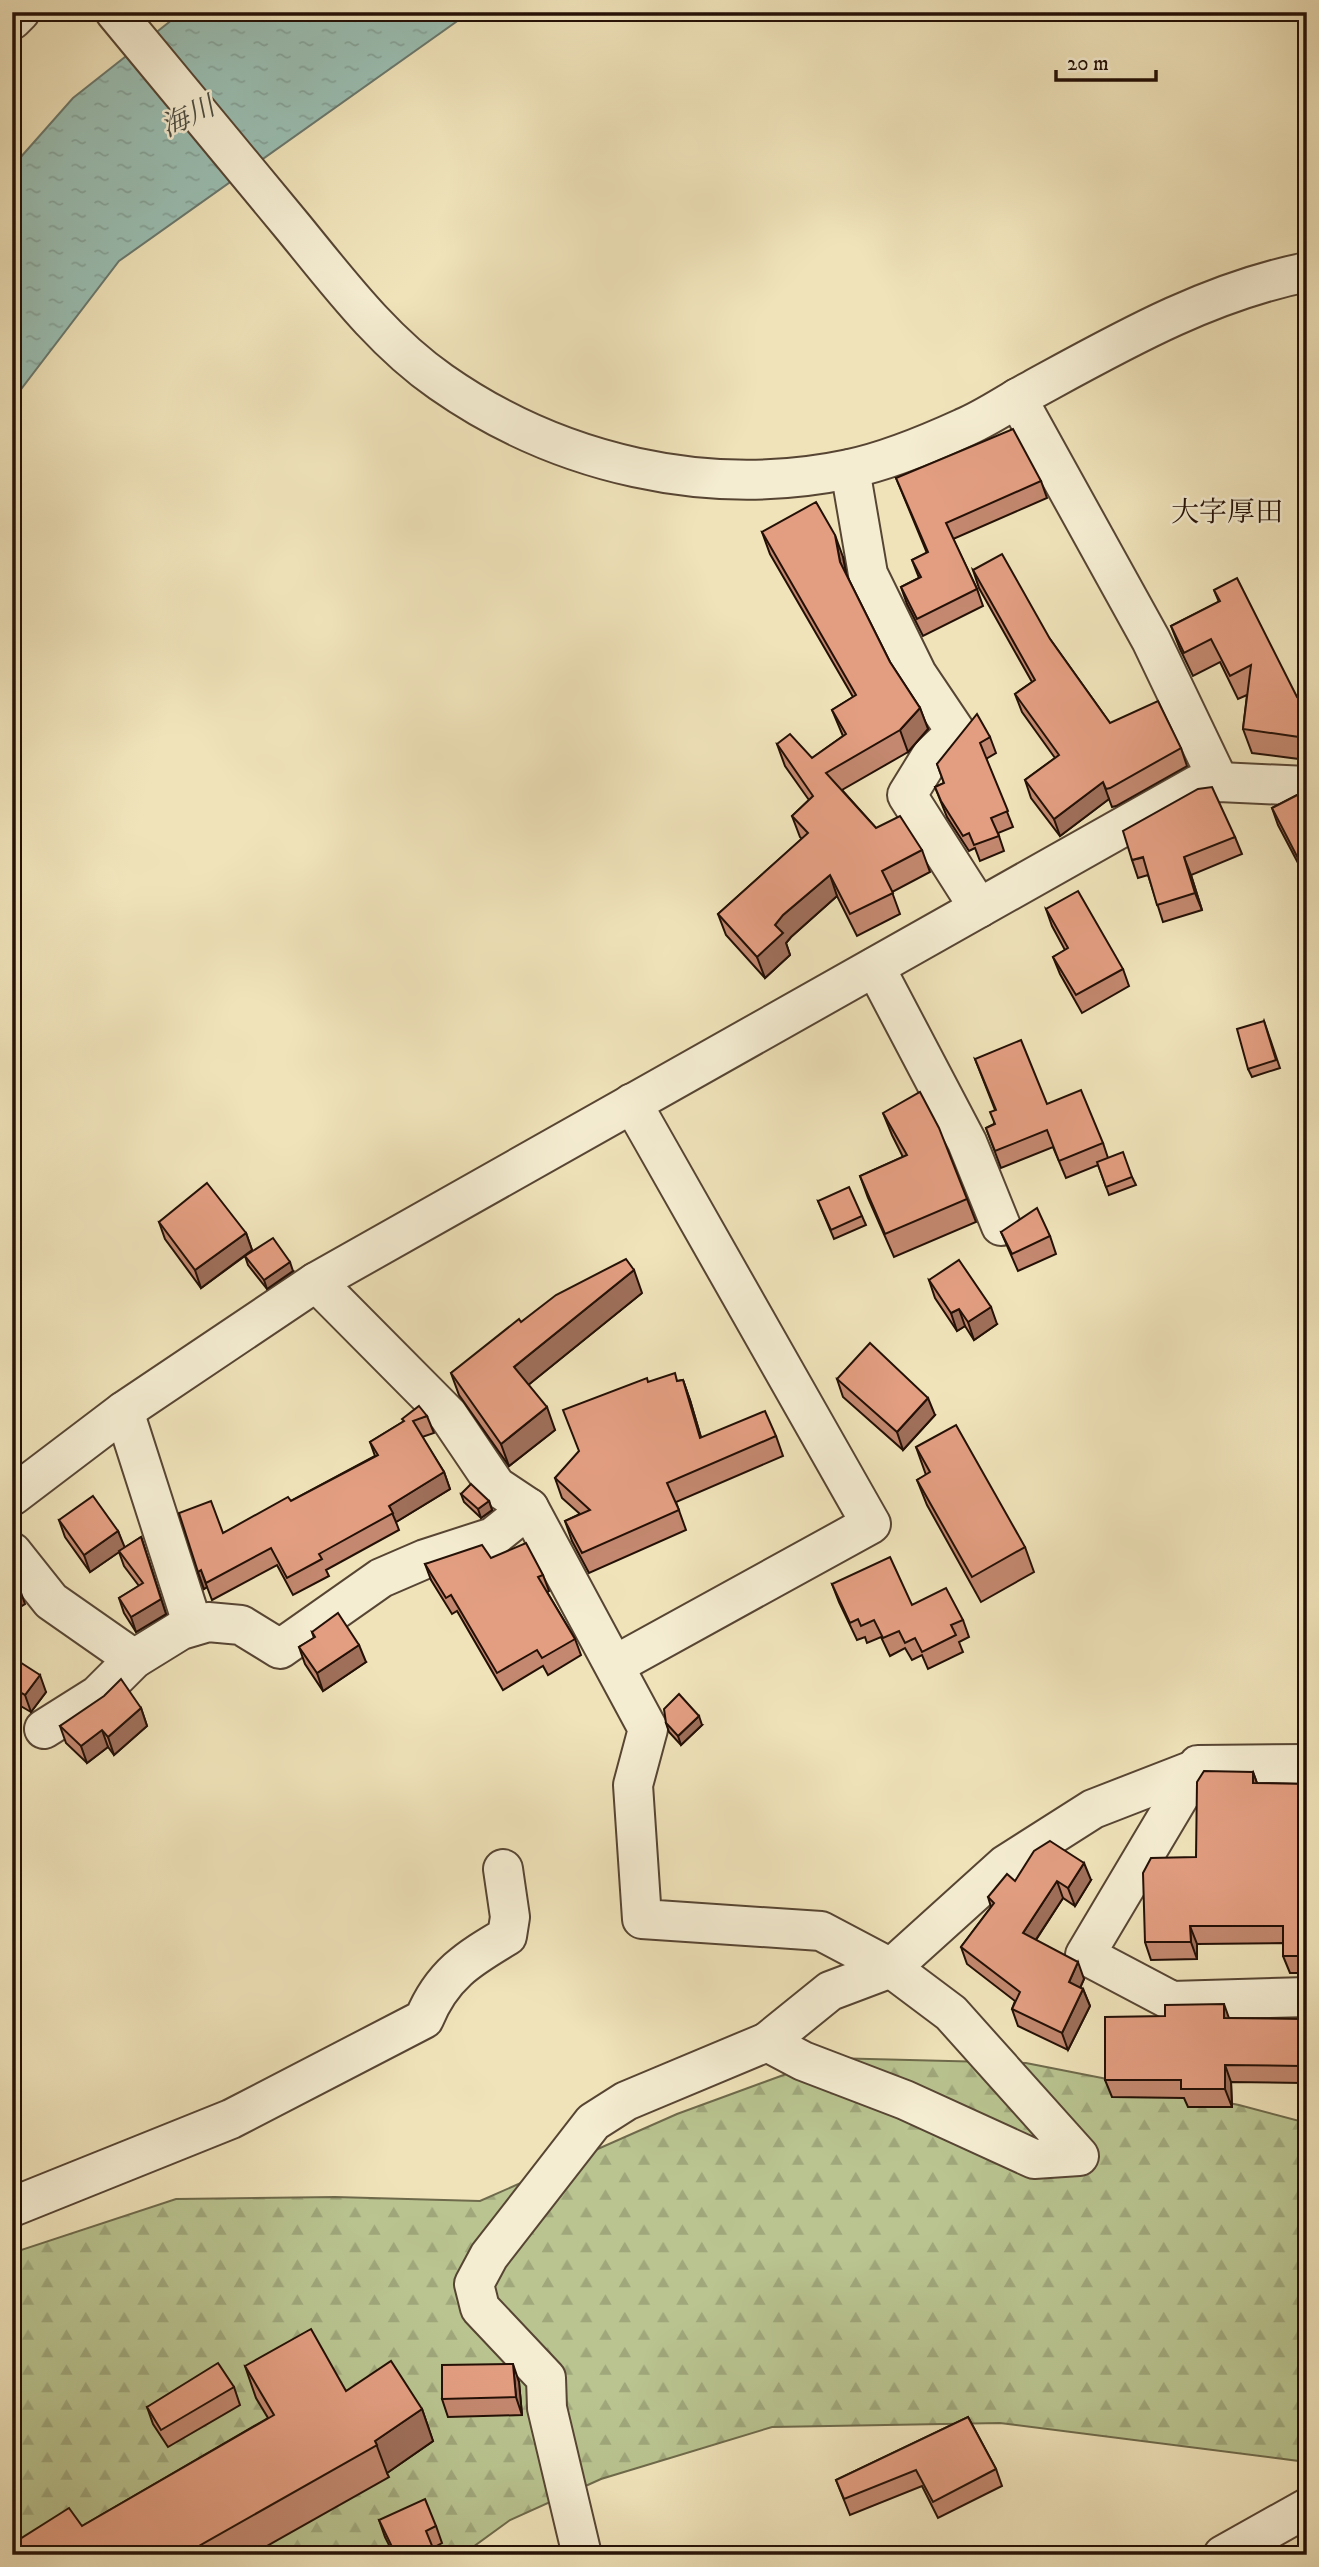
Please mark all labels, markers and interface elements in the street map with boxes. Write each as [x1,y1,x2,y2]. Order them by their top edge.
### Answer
scale bar [1056,38,1156,82]
text: 20 m [1067,51,1109,77]
water label: 海川 [155,88,224,145]
district label: 大字厚田 [1171,495,1283,530]

